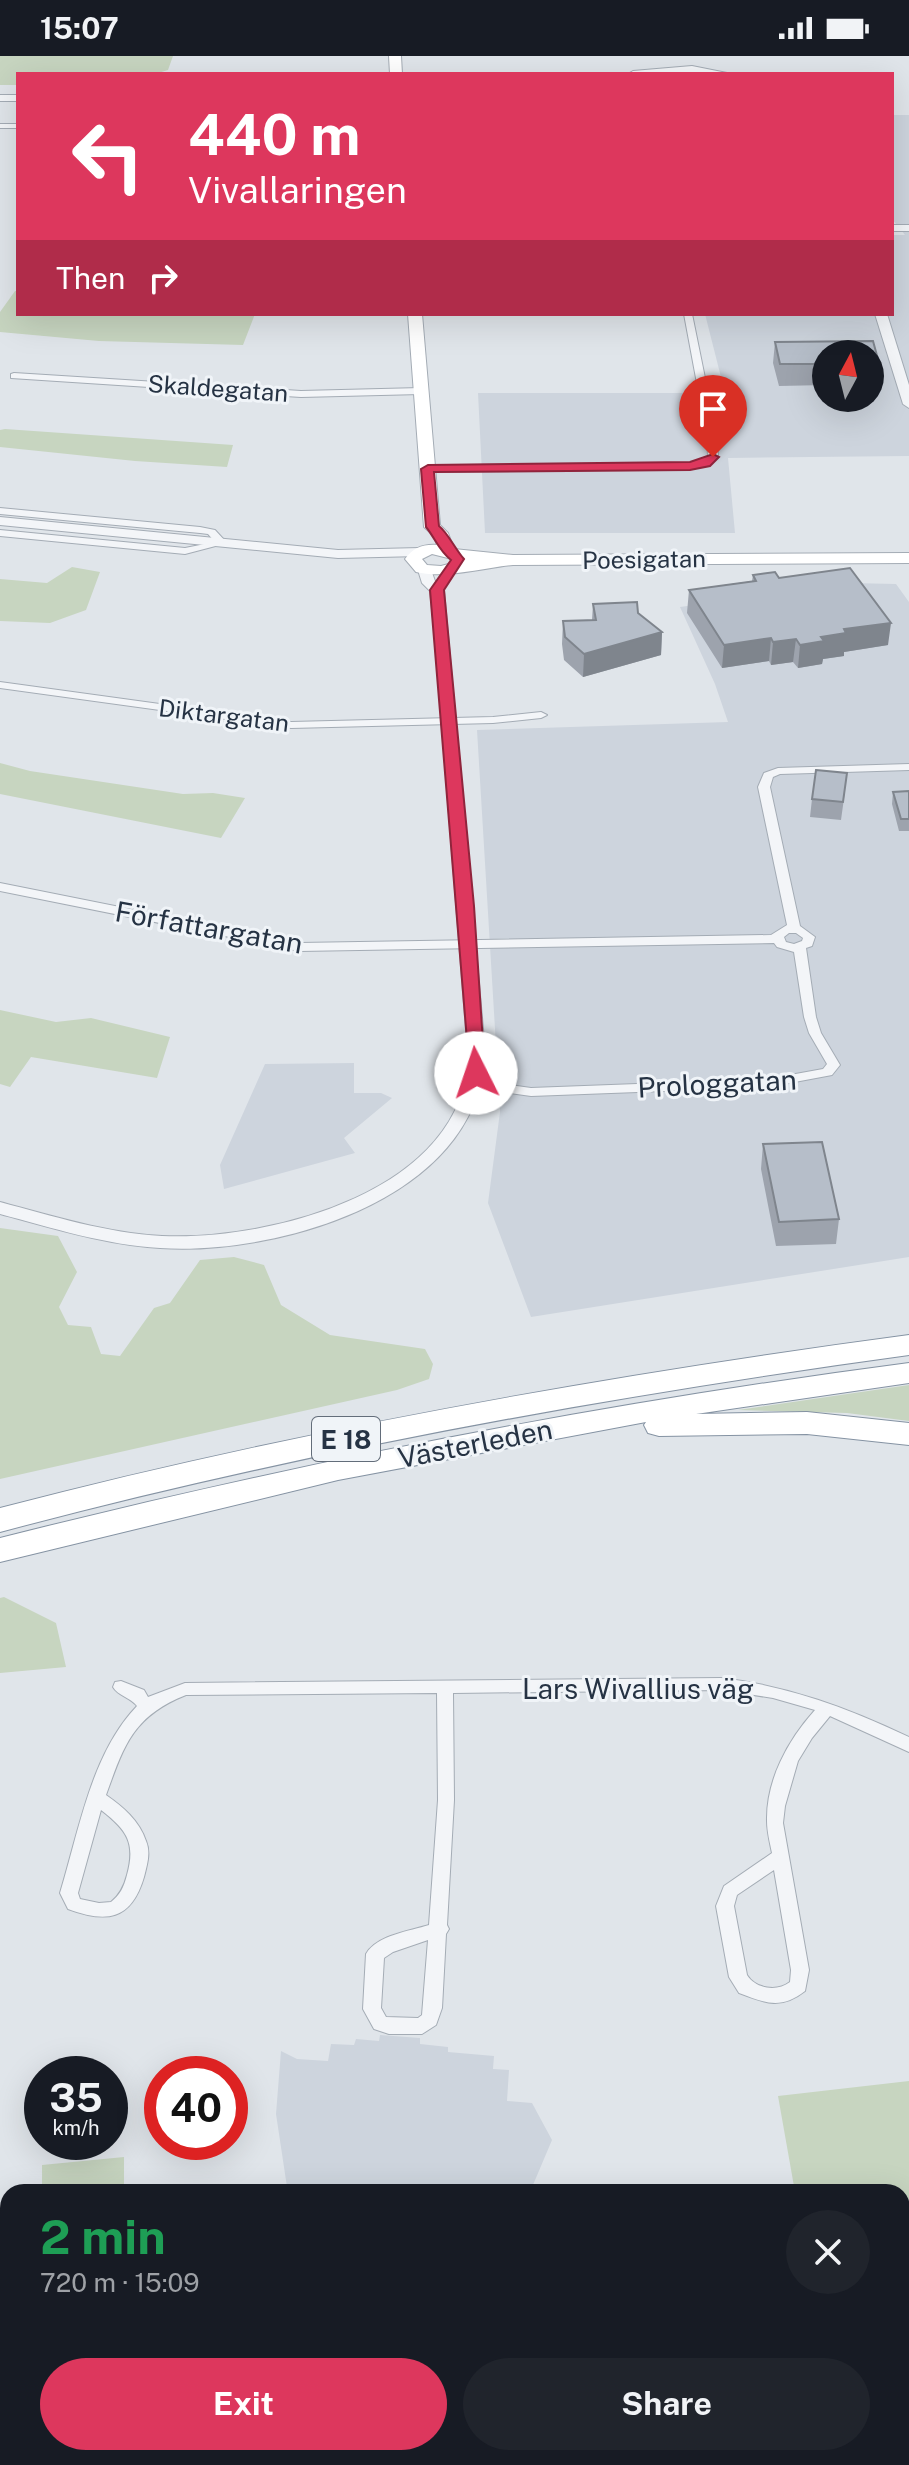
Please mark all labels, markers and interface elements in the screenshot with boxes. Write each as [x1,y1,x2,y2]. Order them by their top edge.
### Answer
text: 15:07 [40,10,119,46]
text: 440 m [188,102,360,168]
icon: left [56,104,160,208]
text: Vivallaringen [188,169,407,211]
icon: right [141,256,185,300]
text: Then [56,260,125,296]
north arrow [812,340,884,412]
map controls [812,340,884,412]
street label: Skaldegatan [147,369,289,407]
pin [679,375,747,457]
icon: arrive [691,387,735,431]
street label: Poesigatan [582,544,706,574]
street label: Diktargatan [157,693,291,737]
street label: Författargatan [113,894,305,960]
position arrow [434,1031,518,1115]
street label: Prologgatan [637,1062,797,1104]
street label: Västerleden [395,1412,555,1474]
road number: E 18 [312,1417,380,1461]
street label: Lars Wivallius väg [522,1672,754,1705]
speed limit sign: 40 [144,2056,248,2160]
text: 35 [49,2074,103,2121]
text: km/h [52,2116,100,2140]
text: 2 min [40,2208,166,2265]
button: close [786,2210,870,2294]
text: 720 m · 15:09 [40,2267,200,2298]
button: Exit [40,2358,447,2450]
button: Share [463,2358,870,2450]

